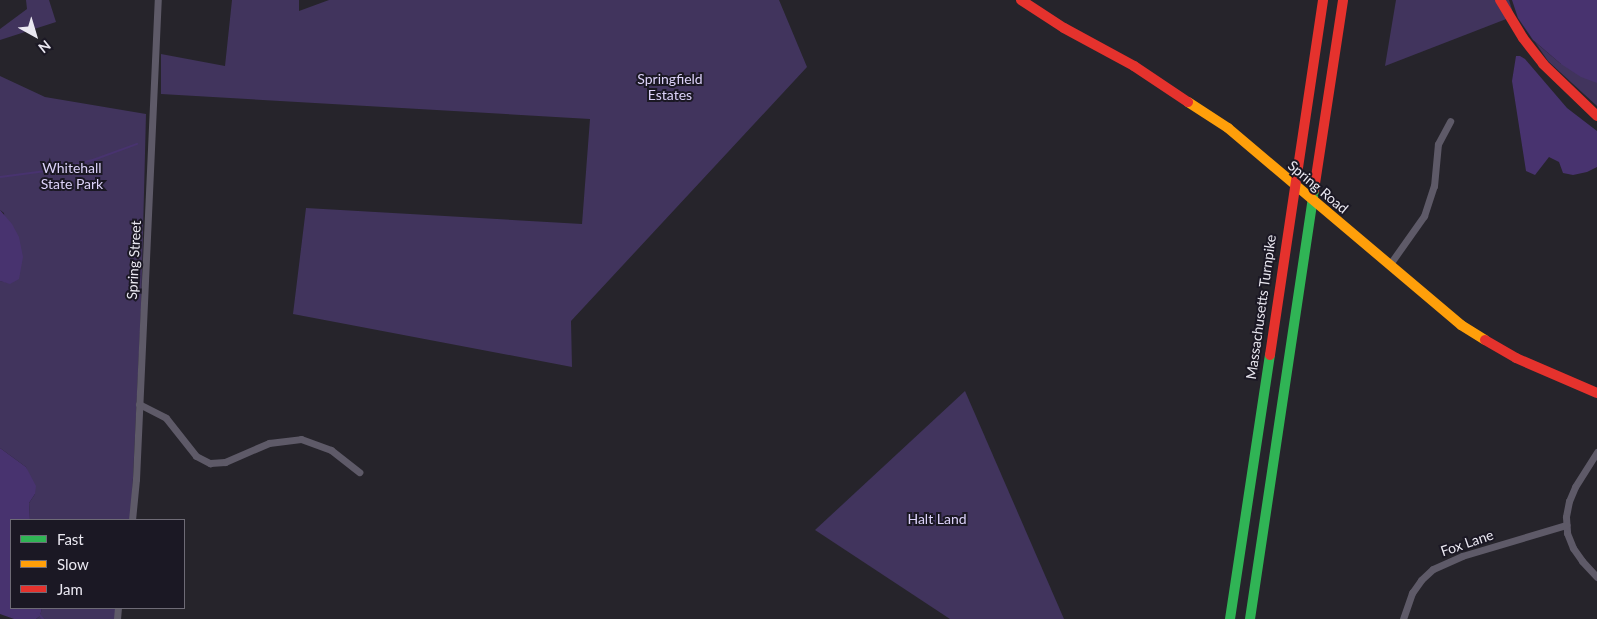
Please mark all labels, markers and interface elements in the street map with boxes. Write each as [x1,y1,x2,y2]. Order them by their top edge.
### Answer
north arrow [10,10,60,60]
text: N [35,37,54,57]
park label: Springfield Estates [637,71,703,104]
street label: Spring Road [1284,157,1352,217]
park label: Whitehall State Park [41,160,103,192]
street label: Spring Street [124,220,144,300]
street label: Massachusetts Turnpike [1242,233,1280,381]
park label: Halt Land [907,511,967,527]
legend [10,519,185,609]
street label: Fox Lane [1438,526,1496,560]
text: Fast [57,530,84,548]
text: Slow [57,555,89,573]
text: Jam [57,580,83,598]

